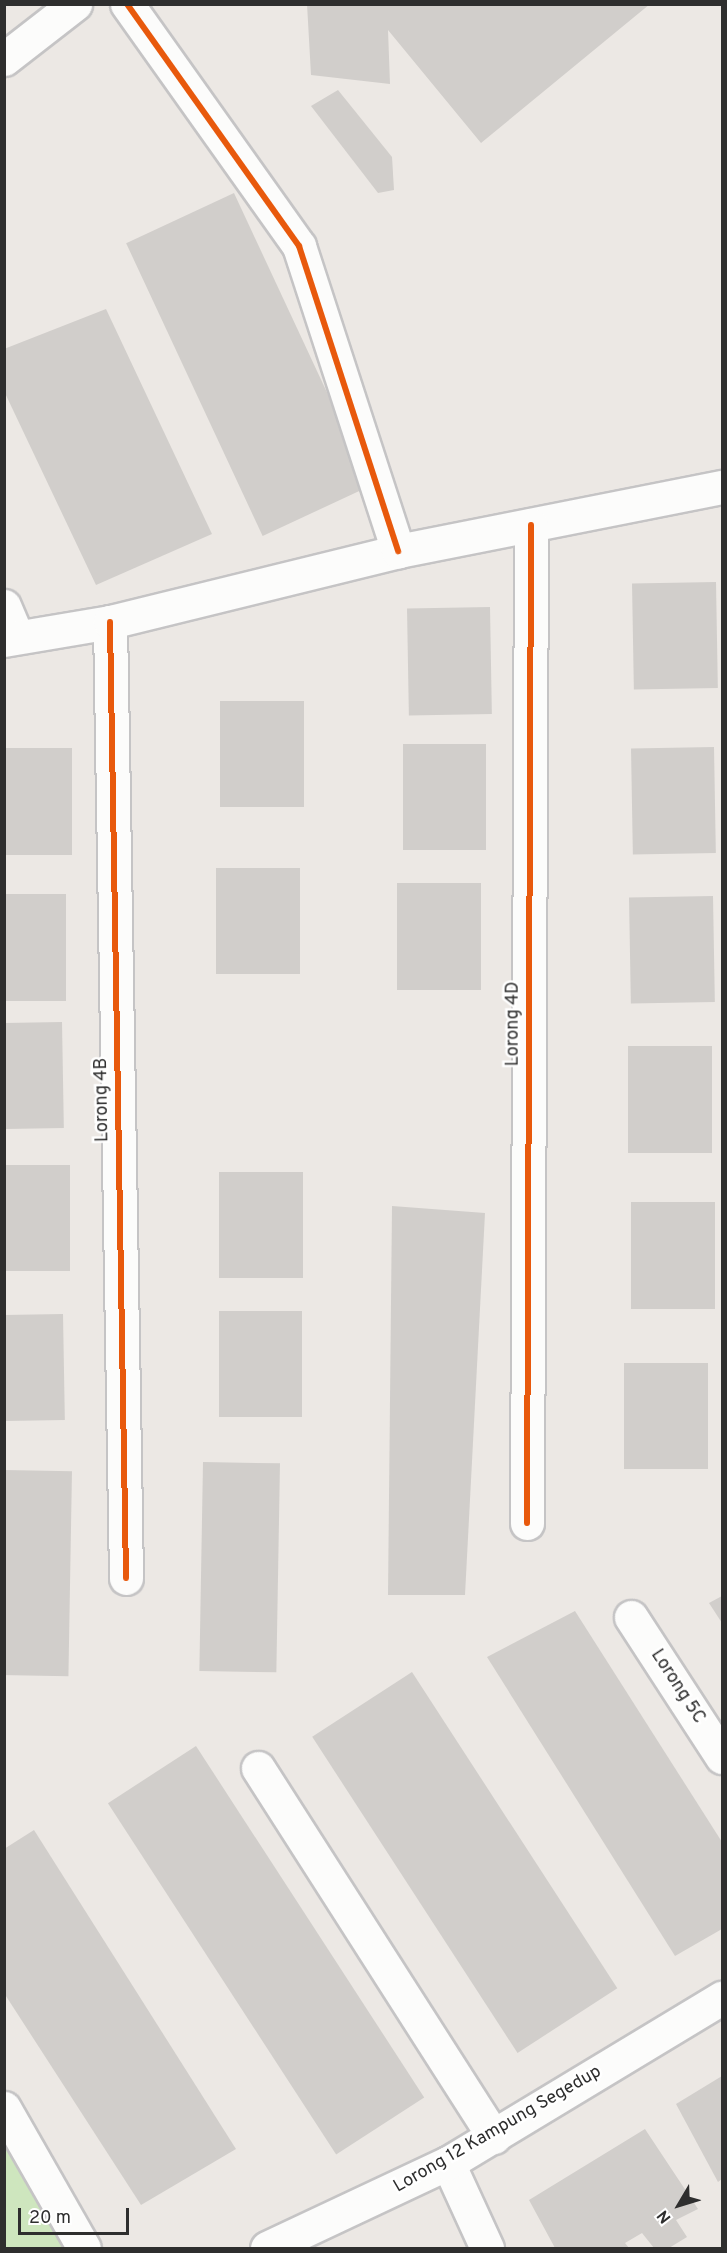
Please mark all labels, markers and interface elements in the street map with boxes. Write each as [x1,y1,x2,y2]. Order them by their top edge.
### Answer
street label: Lorong 4D [503,982,525,1066]
street label: Lorong 4B [91,1058,115,1142]
street label: Lorong 5C [645,1646,709,1728]
street label: Lorong 12 Kampung Segedup [390,2062,606,2198]
north arrow [649,2175,709,2235]
scale bar [21,2196,132,2234]
text: N [653,2205,676,2227]
text: 20 m [29,2207,71,2230]

